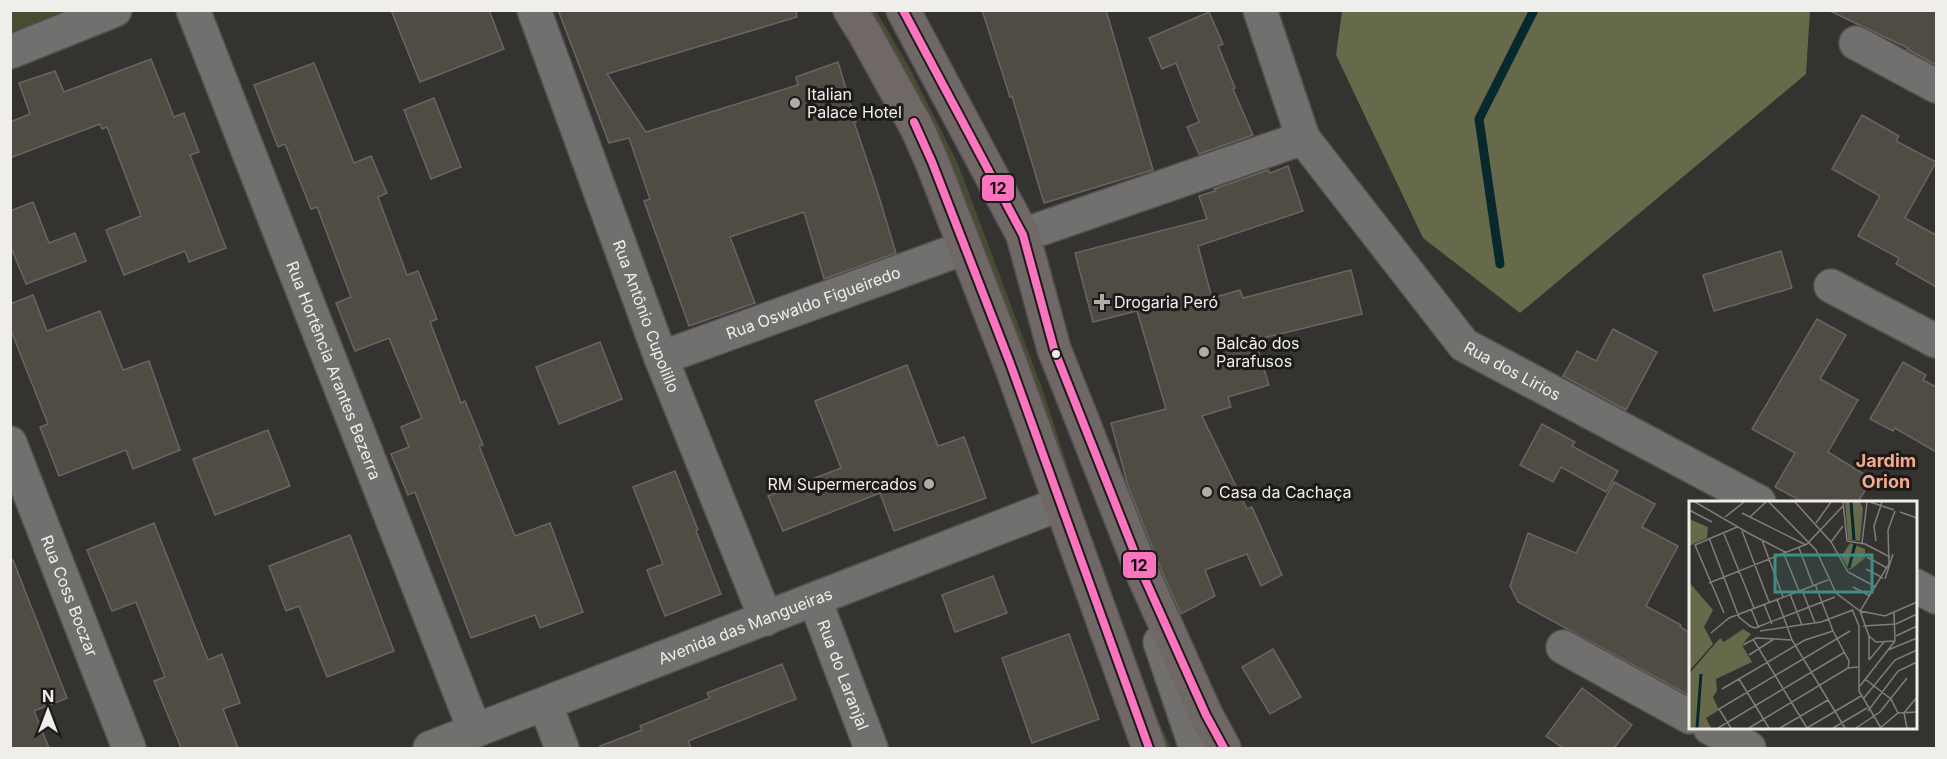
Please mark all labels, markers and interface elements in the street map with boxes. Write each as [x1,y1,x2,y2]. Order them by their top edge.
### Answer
place label: Italian Palace Hotel [807,84,902,122]
marker: Italian Palace Hotel [788,96,802,110]
line badge: 12 [981,174,1015,202]
text: 12 [990,178,1006,198]
street label: Rua Antônio Cupolillo [609,237,684,395]
street label: Rua Hortência Arantes Bezerra [282,258,386,483]
street label: Rua Oswaldo Figueiredo [723,262,903,344]
place label: Drogaria Peró [1114,292,1218,312]
marker: Drogaria Peró [1095,295,1109,309]
place label: Balcão dos Parafusos [1216,333,1300,371]
street label: Rua dos Lirios [1461,337,1564,405]
marker: Balcão dos Parafusos [1197,345,1211,359]
unlabelled marker [1050,348,1062,360]
district label: Jardim Orion [1856,450,1916,492]
place label: RM Supermercados [767,474,917,494]
marker: RM Supermercados [922,477,936,491]
place label: Casa da Cachaça [1219,482,1351,502]
marker: Casa da Cachaça [1200,485,1214,499]
inset map [1689,501,1917,729]
street label: Rua Coss Boczar [37,532,102,659]
line badge: 12 [1122,551,1157,579]
text: 12 [1131,555,1147,575]
street label: Avenida das Mangueiras [655,583,835,669]
street label: Rua do Laranjal [813,617,873,733]
north arrow [18,681,78,741]
text: N [42,686,54,706]

